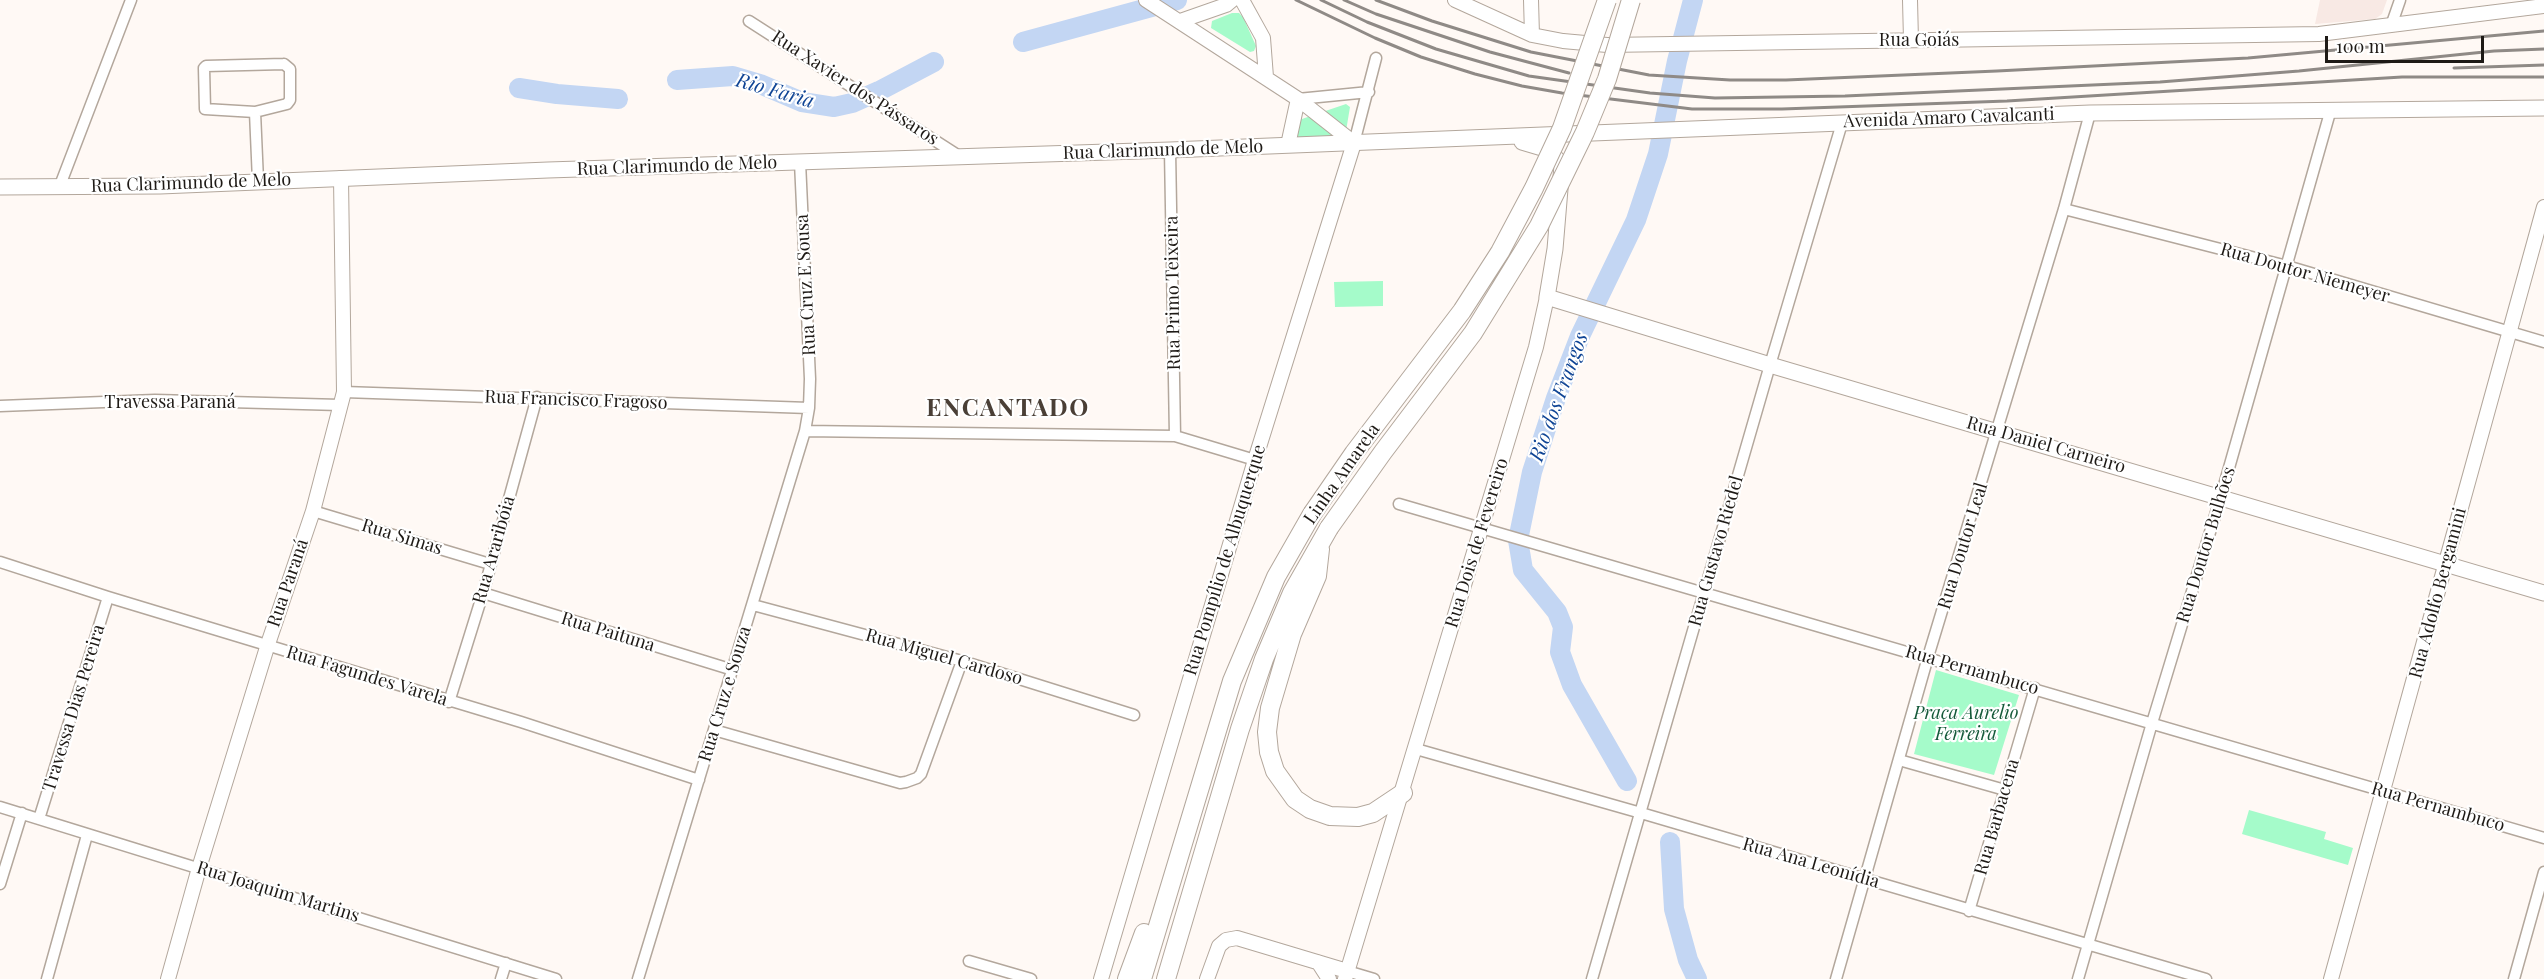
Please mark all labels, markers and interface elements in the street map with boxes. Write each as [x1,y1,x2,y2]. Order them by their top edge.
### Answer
scale bar [2328,24,2487,62]
street label: Rua Xavier dos Pássaros [768,26,942,150]
street label: Rua Goiás [1879,29,1959,51]
text: 100 m [2336,34,2385,58]
water label: Rio Faria [733,68,817,114]
street label: Avenida Amaro Cavalcanti [1843,104,2055,132]
street label: Rua Clarimundo de Melo [1062,136,1264,164]
street label: Rua Clarimundo de Melo [576,152,778,180]
street label: Rua Clarimundo de Melo [90,169,292,197]
street label: Rua Cruz E Sousa [791,214,821,356]
street label: Rua Primo Teixeira [1161,215,1185,371]
street label: Rua Doutor Niemeyer [2218,238,2392,308]
water label: Rio dos Frangos [1525,329,1593,465]
street label: Rua Francisco Fragoso [484,386,668,414]
street label: Travessa Paraná [104,391,236,413]
district label: ENCANTADO [926,395,1090,423]
street label: Rua Daniel Carneiro [1964,412,2128,478]
street label: Linha Amarela [1299,420,1385,528]
street label: Rua Pompílio de Albuquerque [1180,442,1270,678]
street label: Rua Dois de Fevereiro [1441,455,1513,631]
street label: Rua Doutor Bulhões [2172,464,2240,626]
street label: Rua Gustavo Riedel [1684,473,1748,629]
street label: Rua Doutor Leal [1933,480,1993,612]
street label: Rua Araribóia [468,493,520,607]
street label: Rua Adolfo Bergamini [2405,505,2471,681]
street label: Rua Simas [359,514,445,560]
street label: Rua Paraná [263,536,313,630]
street label: Rua Paituna [559,608,657,656]
street label: Travessa Dias Pereira [38,622,110,794]
street label: Rua Cruz e Souza [694,624,756,764]
street label: Rua Miguel Cardoso [863,624,1025,690]
street label: Rua Fagundes Varela [284,641,450,711]
street label: Rua Pernambuco [1903,641,2041,699]
park label: Praça Aurelio Ferreira [1914,702,2018,744]
street label: Rua Barbacena [1970,756,2024,878]
street label: Rua Pernambuco [2369,778,2507,836]
street label: Rua Ana Leonídia [1740,833,1882,893]
street label: Rua Joaquim Martins [194,857,362,927]

